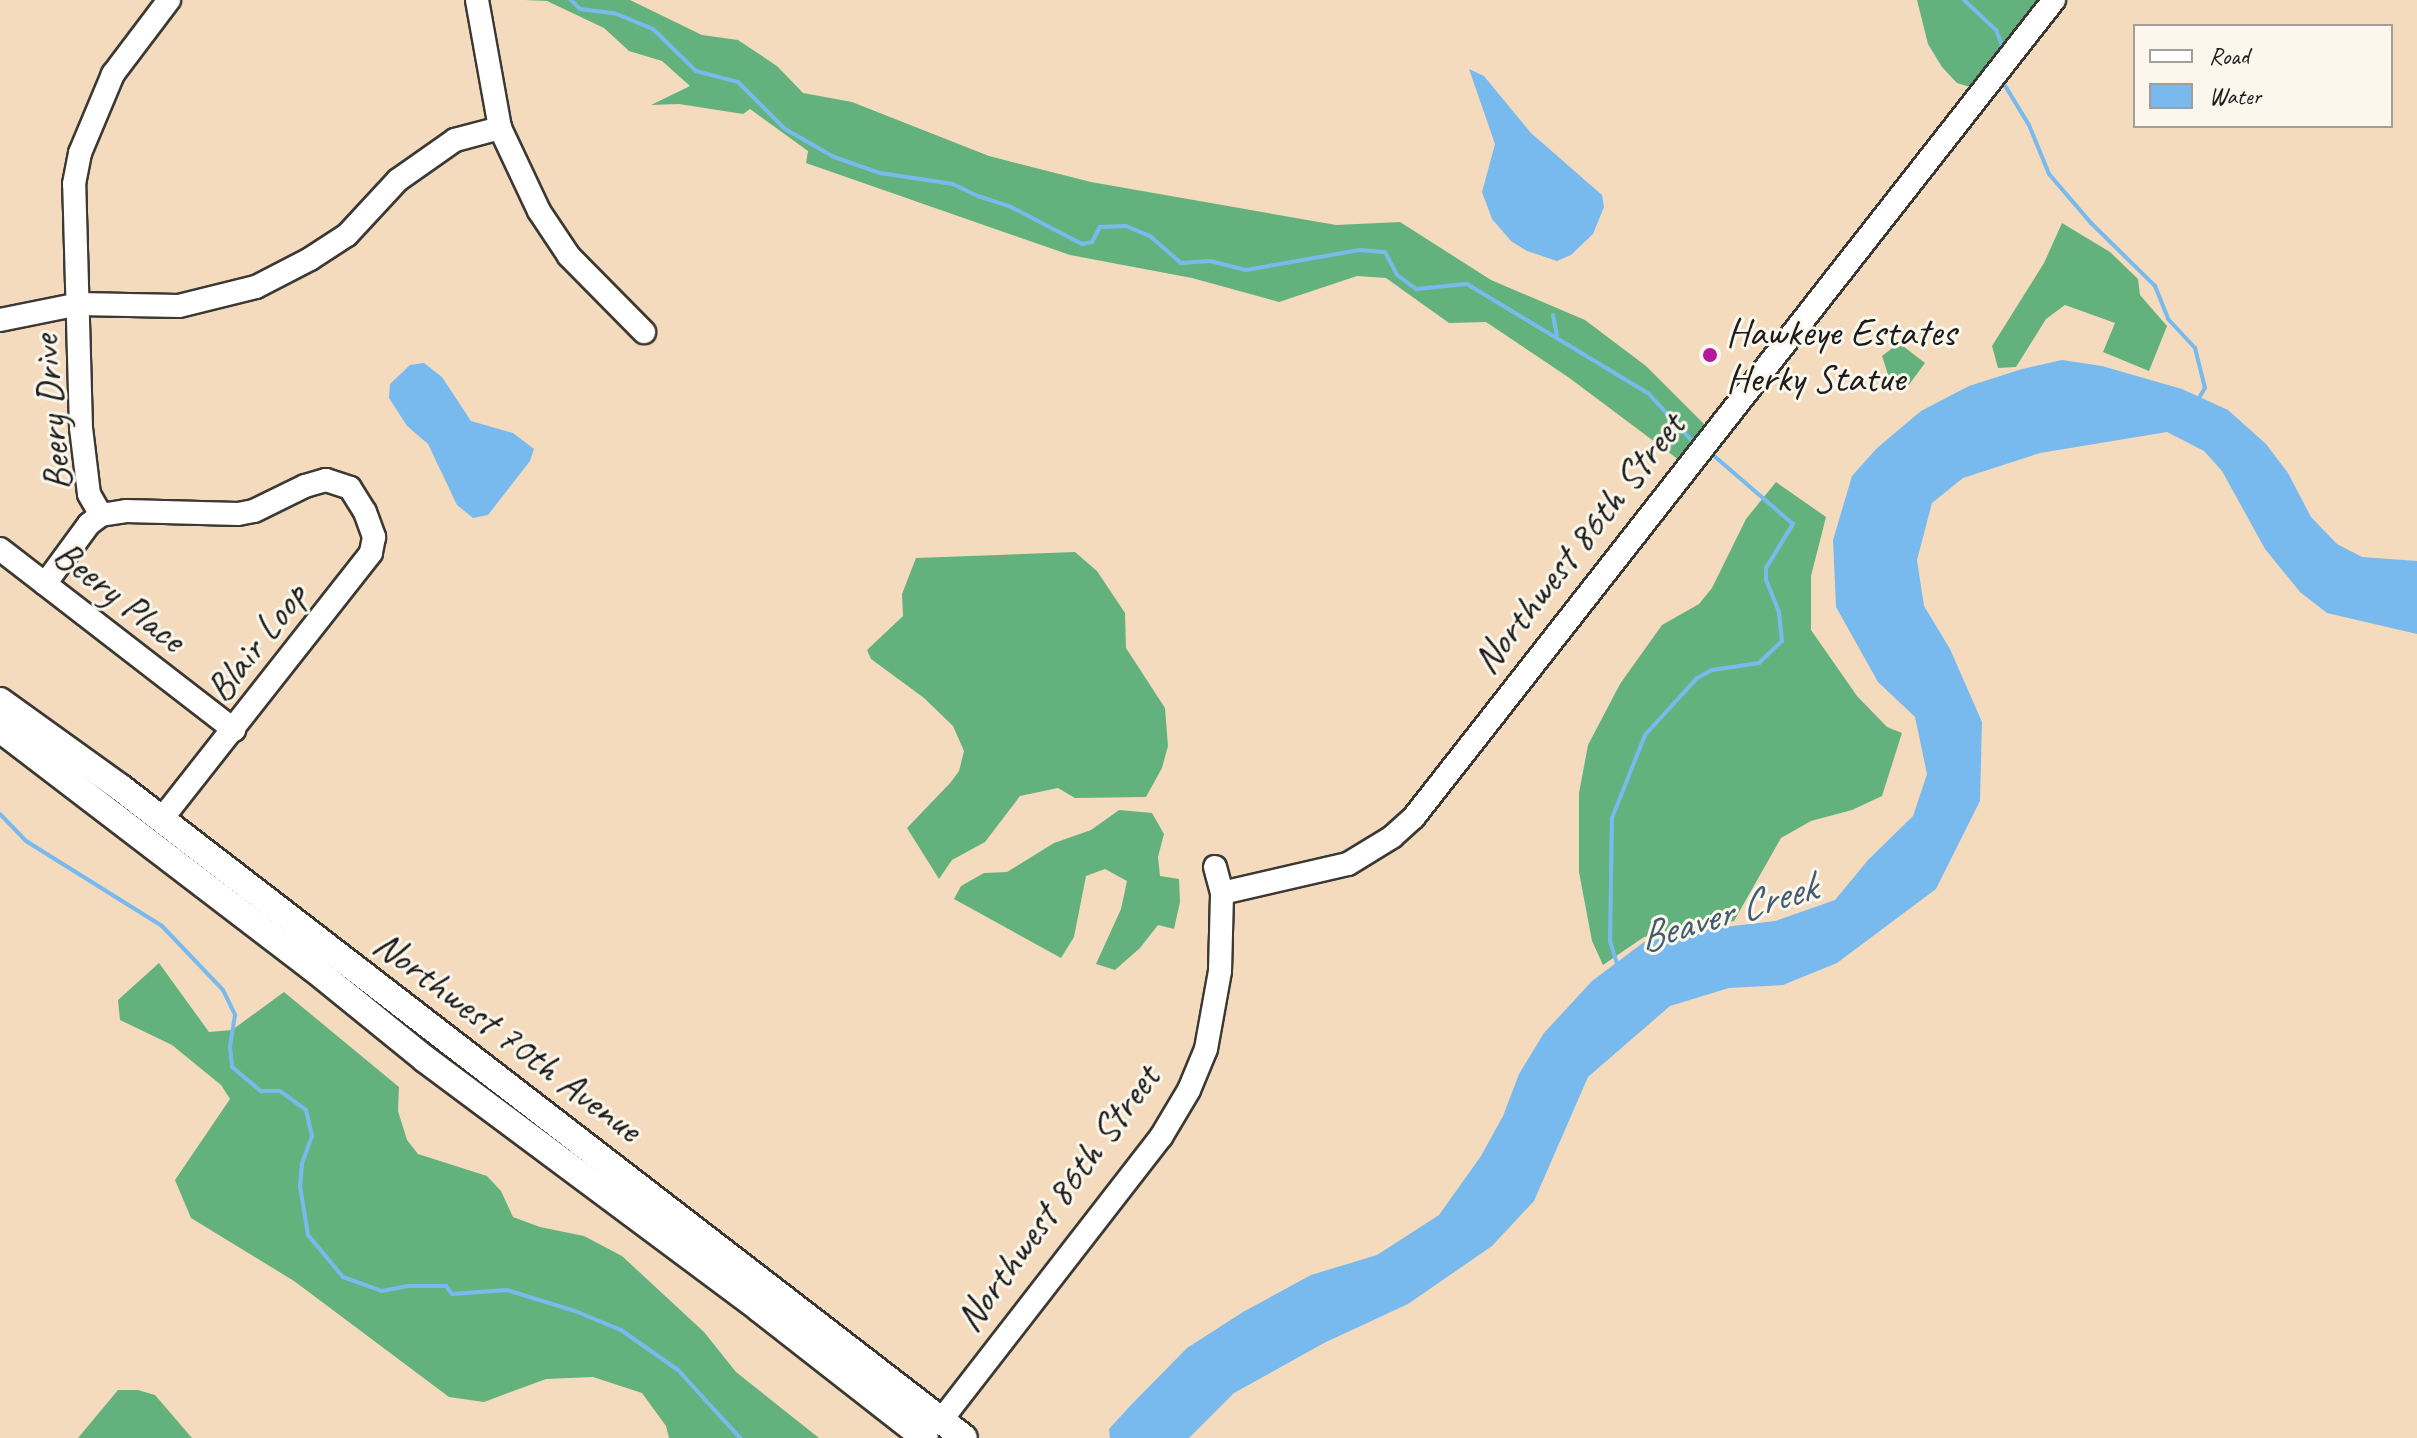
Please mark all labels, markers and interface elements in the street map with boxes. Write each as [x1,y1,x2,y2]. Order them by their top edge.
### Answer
legend [2133,24,2393,128]
text: Road [2209,41,2249,71]
text: Water [2209,81,2261,111]
place label: Hawkeye Estates Herky Statue [1726,308,1956,402]
street label: Beery Drive [20,333,82,493]
marker: Hawkeye Estates Herky Statue [1701,346,1719,364]
street label: Northwest 86th Street [1461,403,1695,683]
street label: Beery Place [44,529,196,663]
street label: Blair Loop [195,573,317,711]
water label: Beaver Creek [1632,862,1822,964]
street label: Northwest 70th Avenue [365,920,651,1152]
street label: Northwest 86th Street [944,1055,1170,1341]

